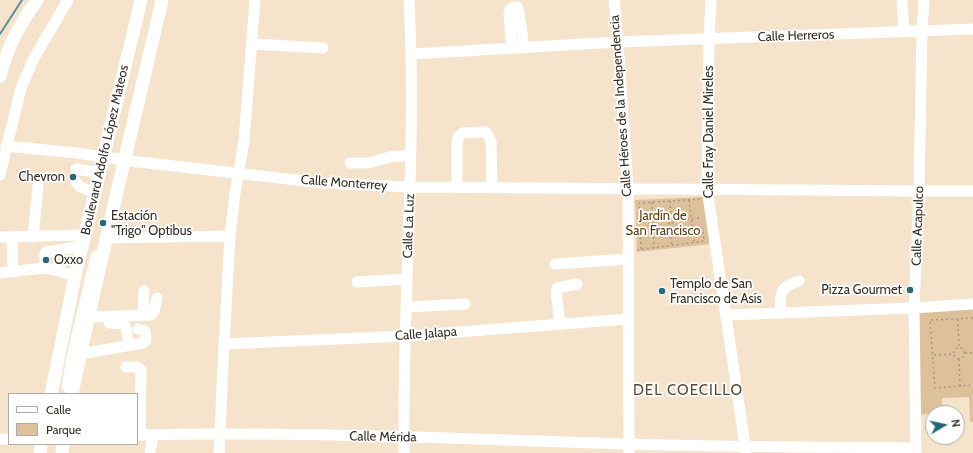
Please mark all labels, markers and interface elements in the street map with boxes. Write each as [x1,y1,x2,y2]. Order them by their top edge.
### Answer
street label: Calle Héroes de la Independencia [607,15,635,197]
street label: Calle Herreros [757,27,835,45]
street label: Boulevard Adolfo López Mateos [78,63,132,237]
street label: Calle Fray Daniel Mireles [701,66,717,198]
place label: Chevron [19,169,65,185]
marker: Chevron [68,172,78,182]
street label: Calle Monterrey [300,172,388,194]
street label: Calle Acapulco [909,186,927,266]
street label: Calle La Luz [400,193,418,259]
place label: Estación "Trigo" Optibus [111,208,192,239]
park label: Jardín de San Francisco [626,208,700,239]
marker: Estación "Trigo" Optibus [98,218,108,228]
place label: Oxxo [54,252,83,268]
marker: Oxxo [41,255,51,265]
place label: Templo de San Francisco de Asís [670,276,762,307]
place label: Pizza Gourmet [821,282,902,298]
marker: Pizza Gourmet [905,285,915,295]
marker: Templo de San Francisco de Asís [657,286,667,296]
street label: Calle Jalapa [394,324,458,344]
district label: DEL COECILLO [633,382,743,400]
legend [8,393,138,445]
text: Calle [46,402,71,417]
north arrow [925,405,965,445]
text: N [948,418,963,428]
text: Parque [46,422,81,437]
street label: Calle Mérida [349,429,417,445]

